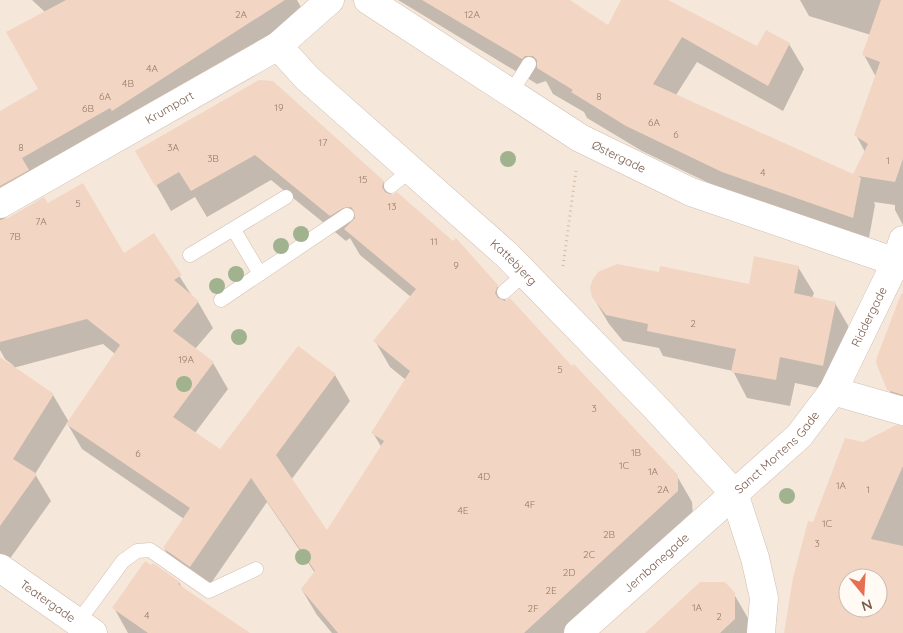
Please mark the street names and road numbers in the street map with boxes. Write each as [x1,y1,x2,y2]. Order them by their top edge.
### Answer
street label: Krumport [142,87,196,127]
street label: Østergade [589,137,649,176]
street label: Kattebjerg [487,236,540,288]
street label: Riddergade [848,284,890,349]
street label: Sanct Mortens Gade [731,408,822,497]
street label: Jernbanegade [620,530,692,596]
street label: Teatergade [17,576,79,625]

